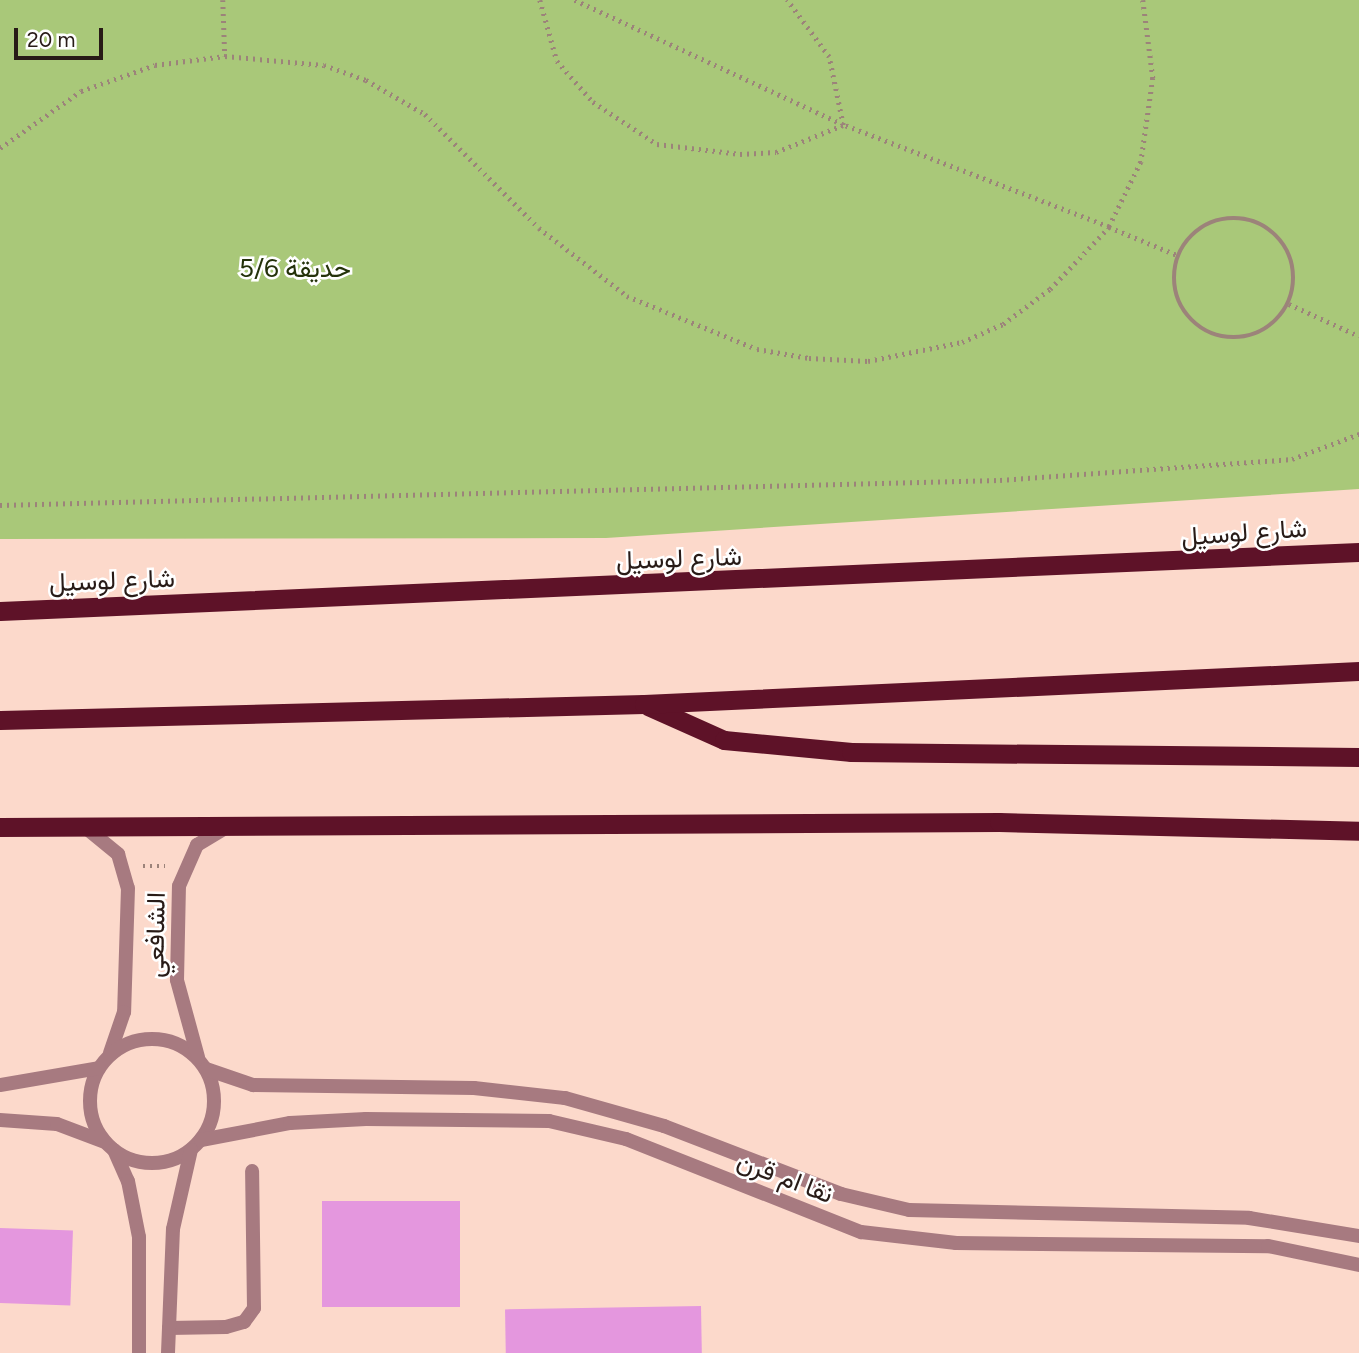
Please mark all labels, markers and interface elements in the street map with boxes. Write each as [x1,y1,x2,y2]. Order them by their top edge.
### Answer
scale bar [18,14,107,58]
text: 20 m [27,27,75,52]
park label: حديقة 5/6 [239,253,351,285]
street label: شارع لوسيل [1180,513,1308,553]
street label: شارع لوسيل [615,541,743,577]
street label: شارع لوسيل [48,563,176,599]
street label: الشافعي [140,892,172,978]
street label: نقا ام قرن [733,1145,837,1211]

